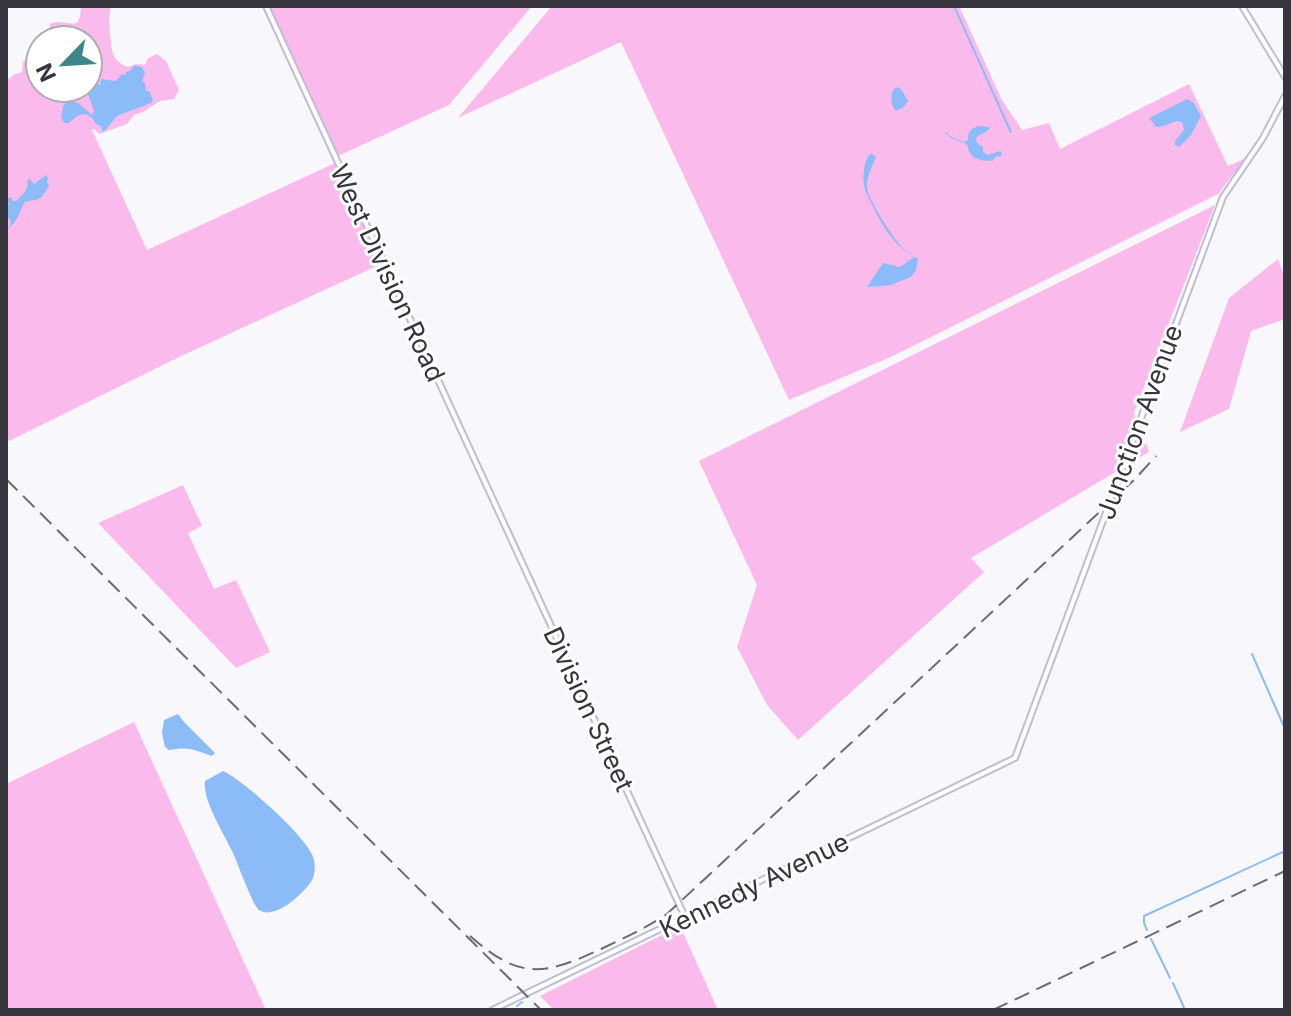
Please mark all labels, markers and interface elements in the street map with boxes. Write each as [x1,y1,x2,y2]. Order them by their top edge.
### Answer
north arrow [24,24,104,104]
text: N [31,59,61,86]
street label: West Division Road [324,160,452,386]
street label: Junction Avenue [1089,320,1189,524]
street label: Division Street [537,622,641,796]
street label: Kennedy Avenue [654,826,854,944]

